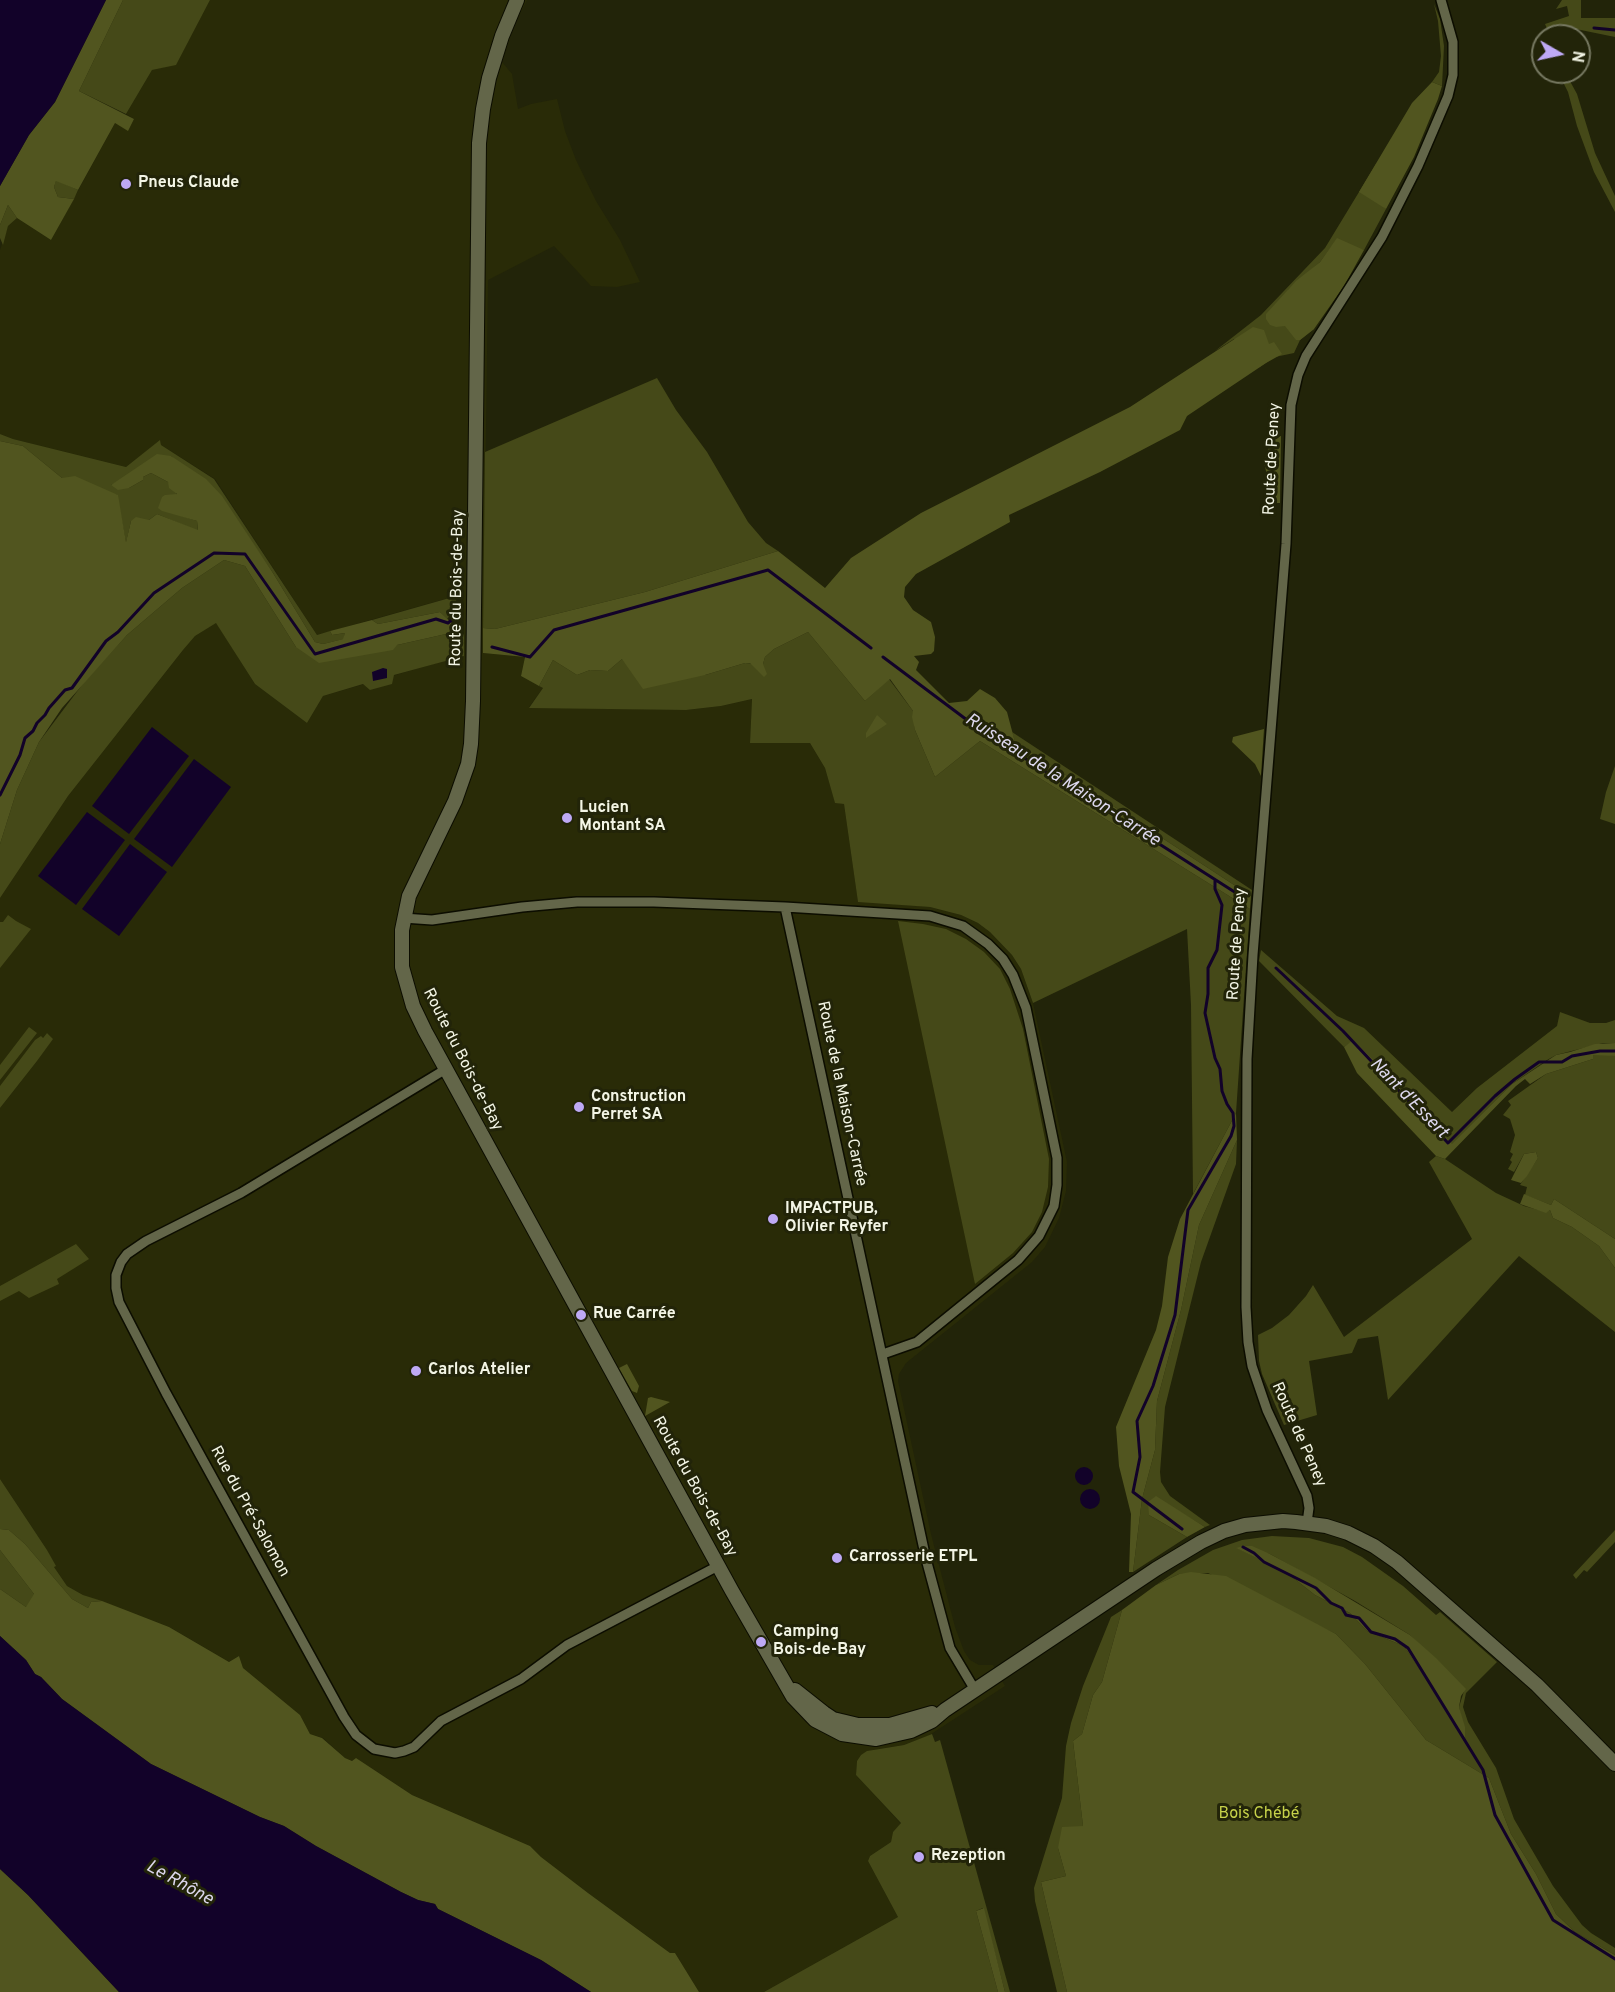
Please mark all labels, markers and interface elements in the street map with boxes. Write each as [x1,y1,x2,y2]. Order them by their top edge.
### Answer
north arrow [1531,24,1591,84]
text: N [1566,49,1588,64]
place label: Pneus Claude [138,174,239,194]
marker: Pneus Claude [119,177,133,191]
street label: Route de Peney [1260,402,1286,516]
street label: Route du Bois-de-Bay [447,509,469,667]
water label: Ruisseau de la Maison-Carrée [960,710,1164,852]
place label: Lucien Montant SA [579,799,666,837]
marker: Lucien Montant SA [560,811,574,825]
street label: Route de Peney [1224,887,1252,1001]
street label: Route du Bois-de-Bay [418,986,506,1134]
street label: Route de la Maison-Carrée [812,1000,870,1188]
water label: Nant d'Essert [1364,1054,1452,1144]
place label: Construction Perret SA [591,1088,686,1126]
marker: Construction Perret SA [572,1100,586,1114]
place label: IMPACTPUB, Olivier Reyfer [785,1200,888,1238]
marker: IMPACTPUB, Olivier Reyfer [766,1212,780,1226]
place label: Rue Carrée [593,1305,676,1325]
marker: Rue Carrée [574,1308,588,1322]
place label: Carlos Atelier [428,1361,530,1381]
marker: Carlos Atelier [409,1364,423,1378]
street label: Route de Peney [1266,1380,1330,1490]
street label: Route du Bois-de-Bay [647,1414,741,1560]
street label: Rue du Pré-Salomon [205,1443,293,1581]
place label: Carrosserie ETPL [849,1548,977,1568]
marker: Carrosserie ETPL [830,1551,844,1565]
place label: Camping Bois-de-Bay [773,1623,866,1661]
marker: Camping Bois-de-Bay [754,1635,768,1649]
park label: Bois Chébé [1219,1805,1299,1825]
place label: Rezeption [931,1847,1006,1867]
marker: Rezeption [912,1850,926,1864]
water label: Le Rhône [142,1857,216,1911]

